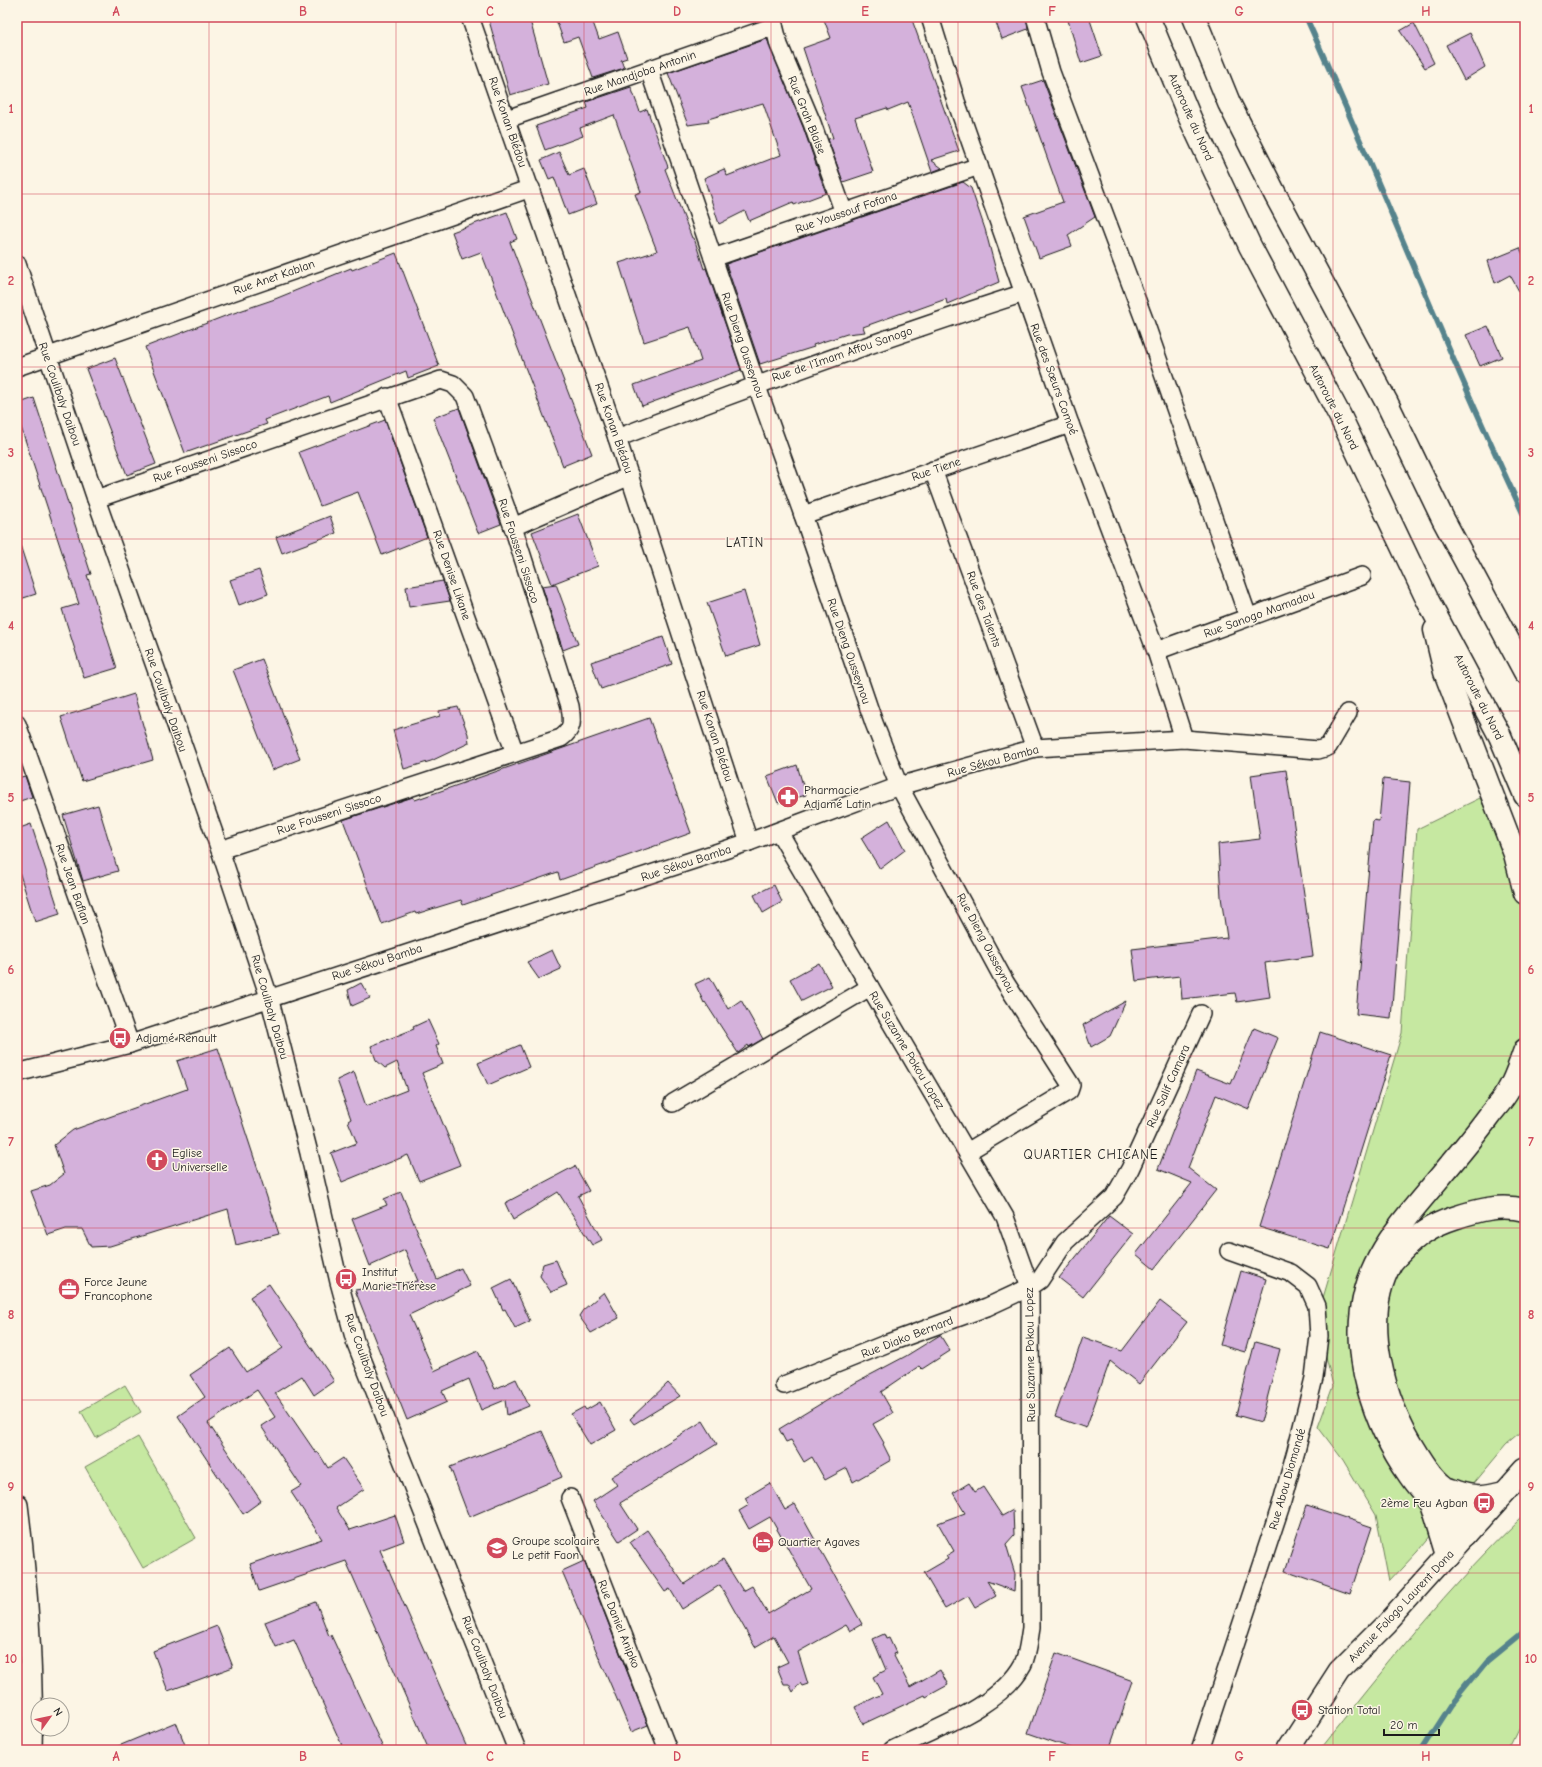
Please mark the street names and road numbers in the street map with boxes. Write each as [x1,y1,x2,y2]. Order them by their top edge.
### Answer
street label: Rue Mandjoba Antonin [582,47,698,99]
street label: Autoroute du Nord [1165,71,1217,163]
street label: Rue Grah Blaise [785,74,829,156]
street label: Rue Konan Blédou [486,75,530,169]
street label: Rue Youssouf Fofana [793,188,899,236]
street label: Rue Anet Kablan [231,257,317,297]
street label: Rue Dieng Ousseynou [718,290,768,400]
street label: Rue des Sœurs Comoé [1027,321,1081,437]
street label: Rue de l'Imam Affou Sanogo [770,323,914,385]
street label: Rue Coulibaly Daibou [36,340,84,448]
street label: Autoroute du Nord [1306,362,1362,452]
street label: Rue Konan Blédou [592,381,636,475]
street label: Rue Fousseni Sissoco [151,437,259,485]
street label: Rue Tiene [910,454,962,484]
street label: Rue Fousseni Sissoco [495,497,543,605]
street label: Rue Denise Likane [430,528,474,622]
street label: Rue des Talents [964,569,1004,649]
street label: Rue Sanogo Mamadou [1202,587,1316,641]
street label: Rue Dieng Ousseynou [824,596,874,706]
street label: Rue Coulibaly Daibou [142,646,190,754]
street label: Autoroute du Nord [1451,652,1507,742]
street label: Rue Konan Blédou [694,689,736,783]
street label: Rue Sékou Bamba [946,742,1040,780]
street label: Rue Fousseni Sissoco [275,790,383,838]
street label: Rue Jean Baflan [53,842,93,926]
street label: Rue Sékou Bamba [639,842,733,884]
street label: Rue Dieng Ousseynou [954,891,1018,995]
street label: Rue Sékou Bamba [330,941,424,983]
street label: Rue Coulibaly Daibou [248,953,292,1061]
street label: Rue Suzanne Pokou Lopez [866,989,948,1112]
street label: Rue Salif Camara [1143,1042,1193,1130]
street label: Rue Suzanne Pokou Lopez [1022,1287,1038,1423]
street label: Rue Coulibaly Daibou [342,1312,392,1418]
street label: Rue Diako Bernard [859,1313,955,1361]
street label: Rue Abou Diomandé [1266,1427,1308,1531]
street label: Avenue Fologo Laurent Dona [1345,1547,1457,1665]
street label: Rue Daniel Anipko [595,1578,643,1670]
street label: Rue Coulibaly Daibou [459,1614,511,1720]

